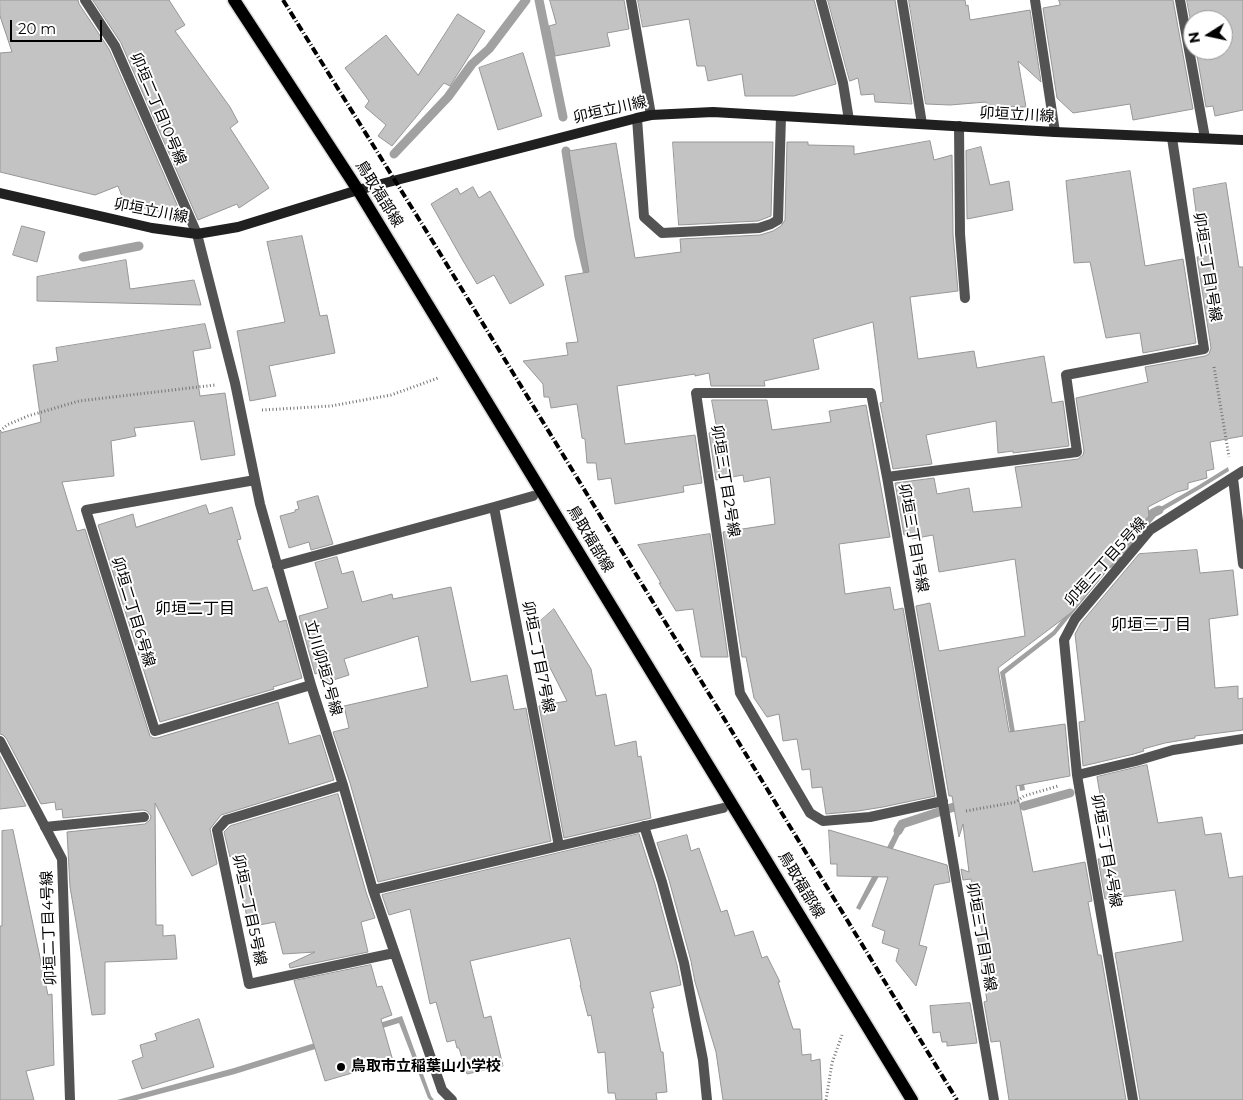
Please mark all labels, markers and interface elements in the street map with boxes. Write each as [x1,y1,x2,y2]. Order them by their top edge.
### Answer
scale bar [12,10,105,42]
north arrow [1183,10,1233,60]
text: 20 m [18,19,56,38]
text: N [1184,30,1204,45]
street label: 卯垣二丁目10号線 [126,50,190,168]
street label: 卯垣立川線 [571,93,649,127]
street label: 卯垣立川線 [979,104,1055,126]
street label: 鳥取福部線 [351,157,407,231]
street label: 卯垣立川線 [112,195,190,227]
street label: 卯垣三丁目1号線 [1189,211,1225,323]
street label: 卯垣三丁目2号線 [707,424,743,538]
street label: 卯垣三丁目1号線 [895,482,931,594]
street label: 鳥取福部線 [563,502,617,576]
street label: 卯垣三丁目5号線 [1061,514,1151,610]
street label: 卯垣二丁目6号線 [108,555,158,669]
district label: 卯垣二丁目 [155,599,235,619]
street label: 卯垣二丁目7号線 [518,599,558,715]
district label: 卯垣三丁目 [1111,615,1191,635]
street label: 立川卯垣2号線 [301,618,345,718]
street label: 卯垣三丁目4号線 [1087,793,1125,909]
street label: 鳥取福部線 [774,848,828,922]
street label: 卯垣二丁目5号線 [228,853,270,967]
street label: 卯垣二丁目4号線 [38,870,60,986]
street label: 卯垣三丁目1号線 [963,881,999,993]
place label: 鳥取市立稲葉山小学校 [351,1058,501,1076]
marker: 鳥取市立稲葉山小学校 [335,1061,347,1073]

